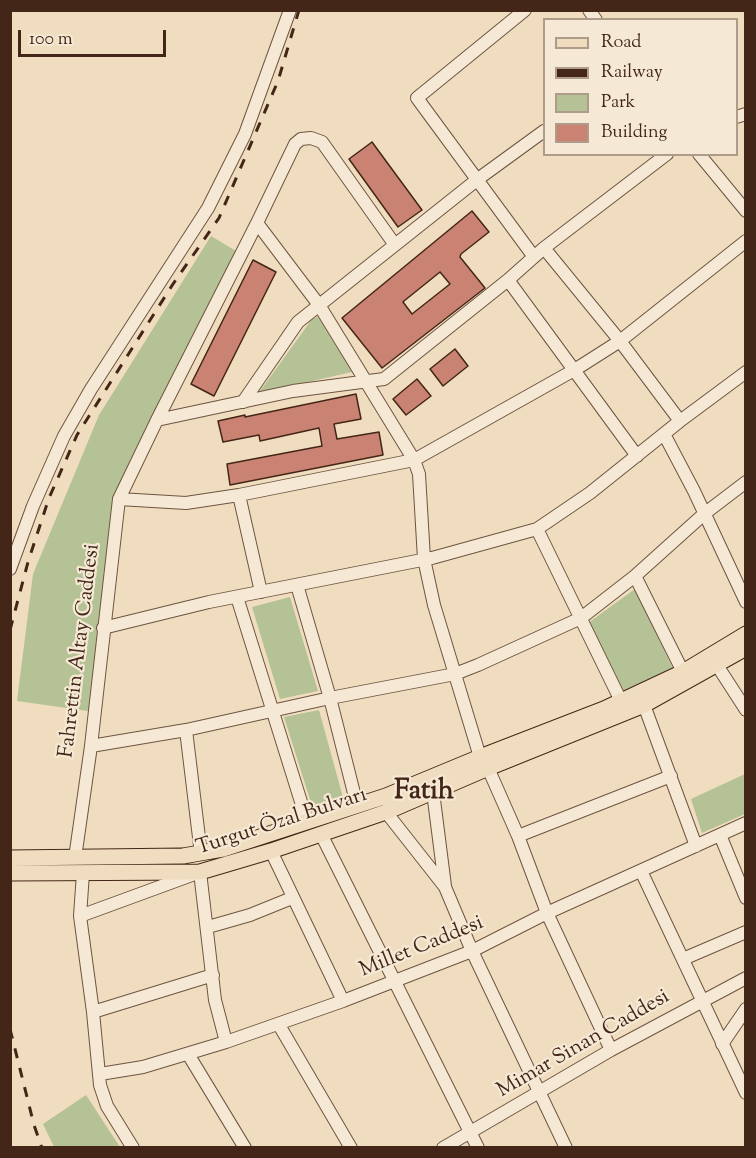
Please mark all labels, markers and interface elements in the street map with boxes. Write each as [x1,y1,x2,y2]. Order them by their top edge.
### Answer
scale bar [21,18,170,56]
legend [543,18,738,156]
text: 100 m [29,27,73,53]
text: Road [601,30,641,56]
text: Railway [601,60,663,86]
text: Park [601,90,635,116]
text: Building [601,120,667,146]
street label: Fahrettin Altay Caddesi [55,543,107,759]
district label: Fatih [394,777,454,809]
street label: Turgut Özal Bulvarı [193,784,371,862]
street label: Millet Caddesi [356,912,488,984]
street label: Mimar Sinan Caddesi [493,985,675,1105]

